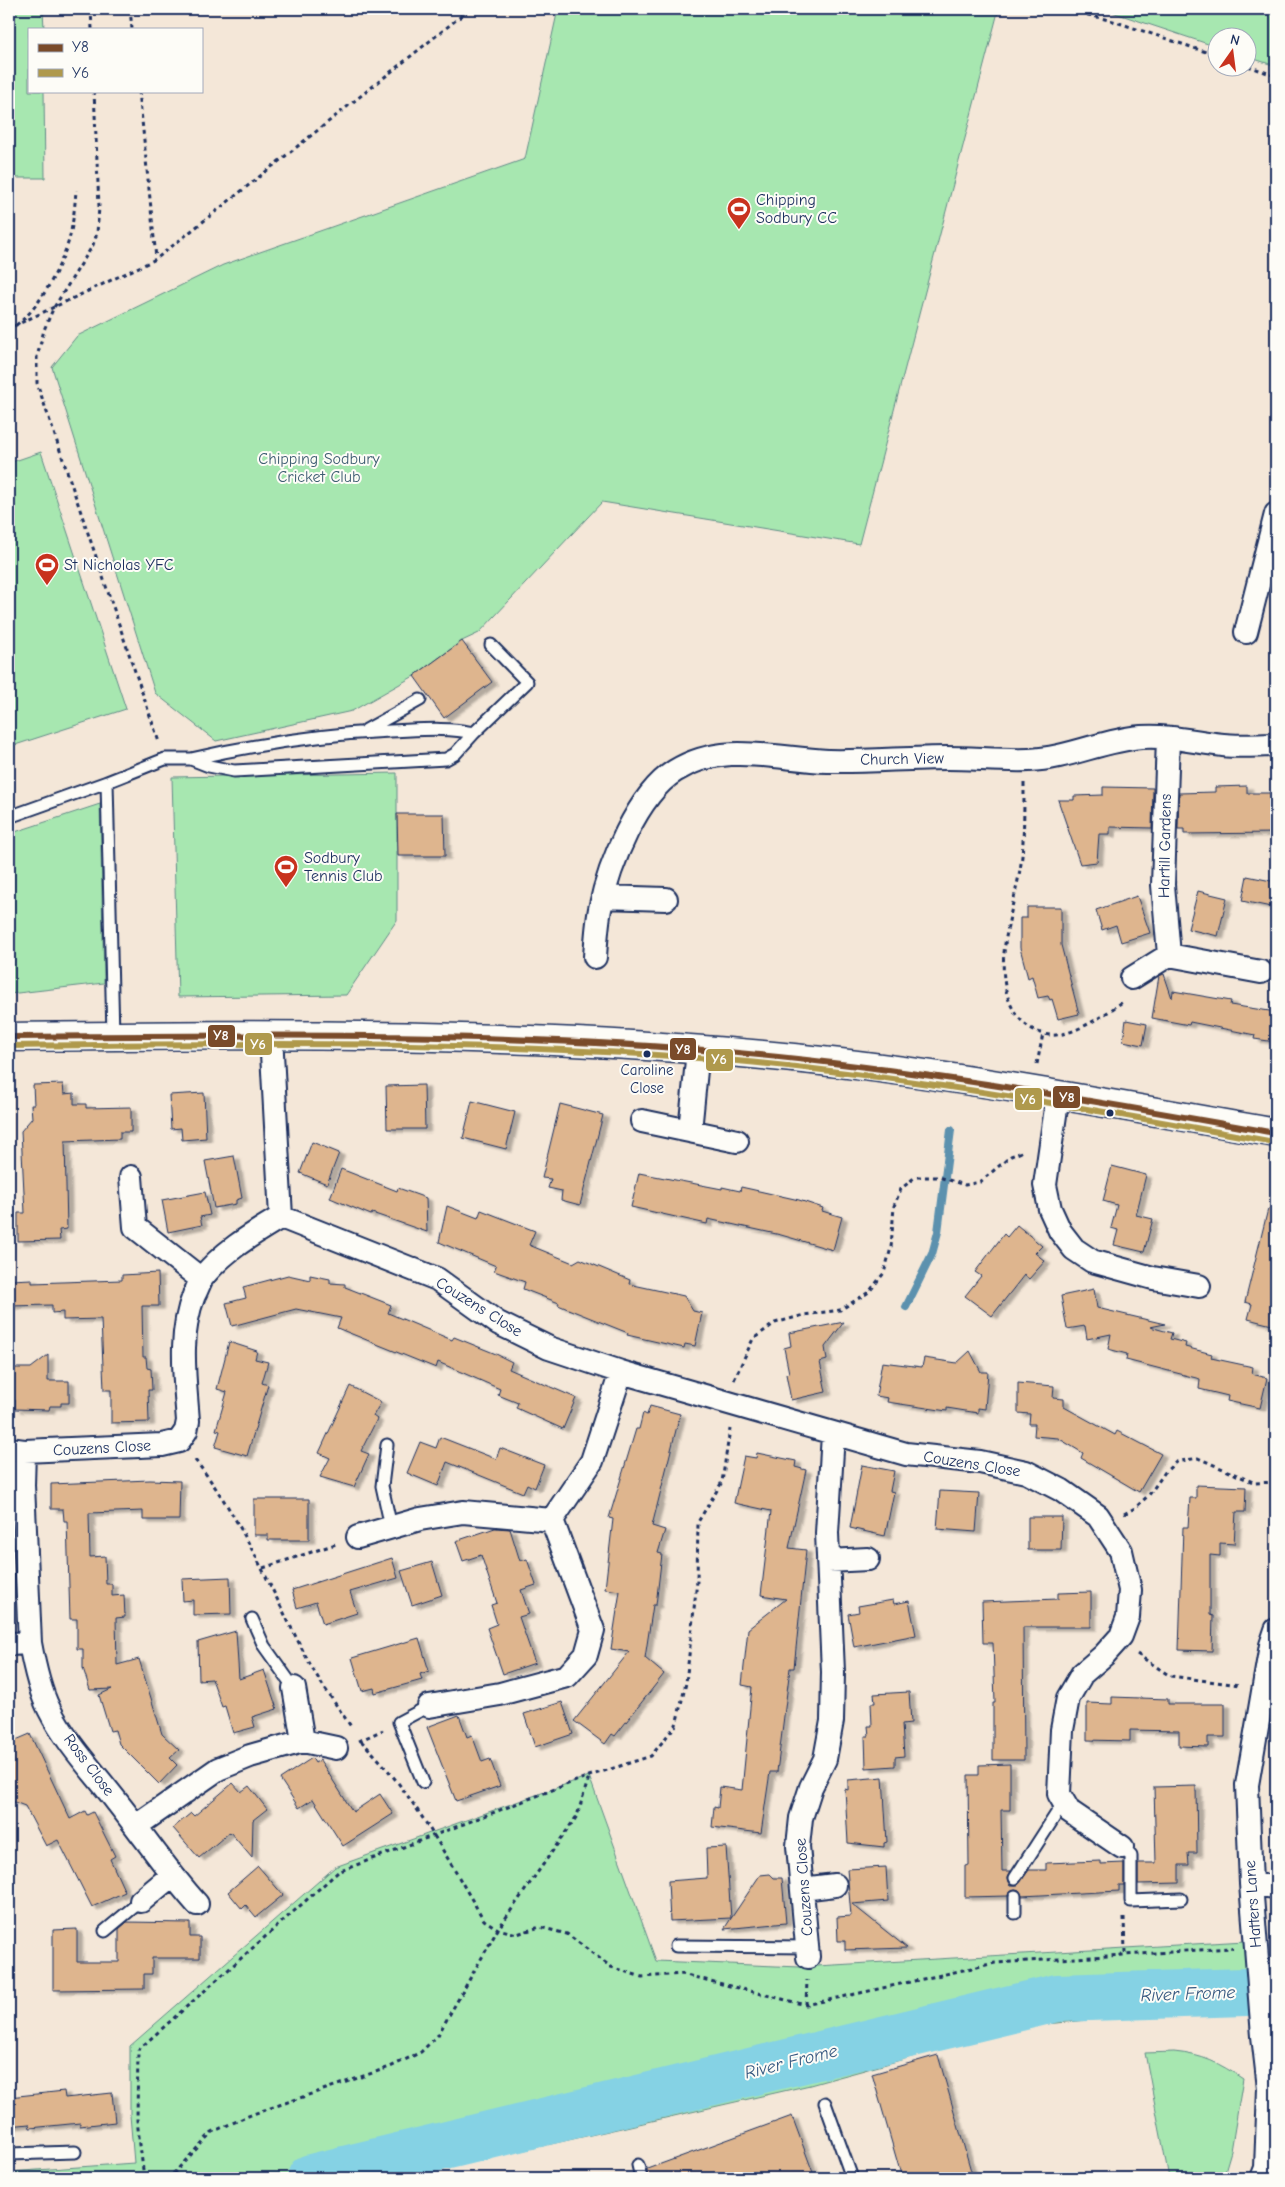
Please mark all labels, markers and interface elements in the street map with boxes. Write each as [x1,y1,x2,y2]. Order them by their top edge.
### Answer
legend [28,28,202,92]
north arrow [1208,28,1258,78]
text: N [1229,31,1242,49]
text: Y8 [72,38,89,56]
text: Y6 [72,64,89,82]
place label: Chipping Sodbury CC [756,191,837,227]
sports icon: Chipping Sodbury CC [726,196,752,230]
park label: Chipping Sodbury Cricket Club [258,450,381,486]
sports icon: St Nicholas YFC [34,552,60,586]
place label: St Nicholas YFC [64,556,174,574]
street label: Church View [860,749,945,769]
street label: Hartill Gardens [1155,793,1175,898]
place label: Sodbury Tennis Club [304,849,382,885]
sports icon: Sodbury Tennis Club [273,854,299,888]
line badge: Y8 [207,1024,236,1048]
text: Y8 [213,1027,229,1044]
line badge: Y6 [244,1032,273,1056]
text: Y6 [250,1036,266,1053]
line badge: Y8 [669,1037,697,1061]
text: Y8 [675,1041,691,1058]
line badge: Y6 [705,1048,734,1072]
marker: Caroline Close [642,1049,652,1059]
text: Y6 [711,1051,727,1068]
place label: Caroline Close [620,1061,674,1097]
line badge: Y8 [1052,1085,1081,1109]
line badge: Y6 [1014,1087,1043,1111]
text: Y8 [1059,1089,1075,1106]
text: Y6 [1020,1091,1036,1108]
unlabelled marker [1105,1108,1115,1118]
street label: Couzens Close [433,1273,525,1341]
street label: Couzens Close [52,1436,152,1460]
street label: Couzens Close [922,1447,1022,1481]
street label: Ross Close [60,1731,118,1799]
street label: Couzens Close [792,1837,816,1937]
street label: Hatters Lane [1241,1860,1265,1948]
water label: River Frome [1140,1982,1236,2006]
water label: River Frome [742,2040,840,2084]

